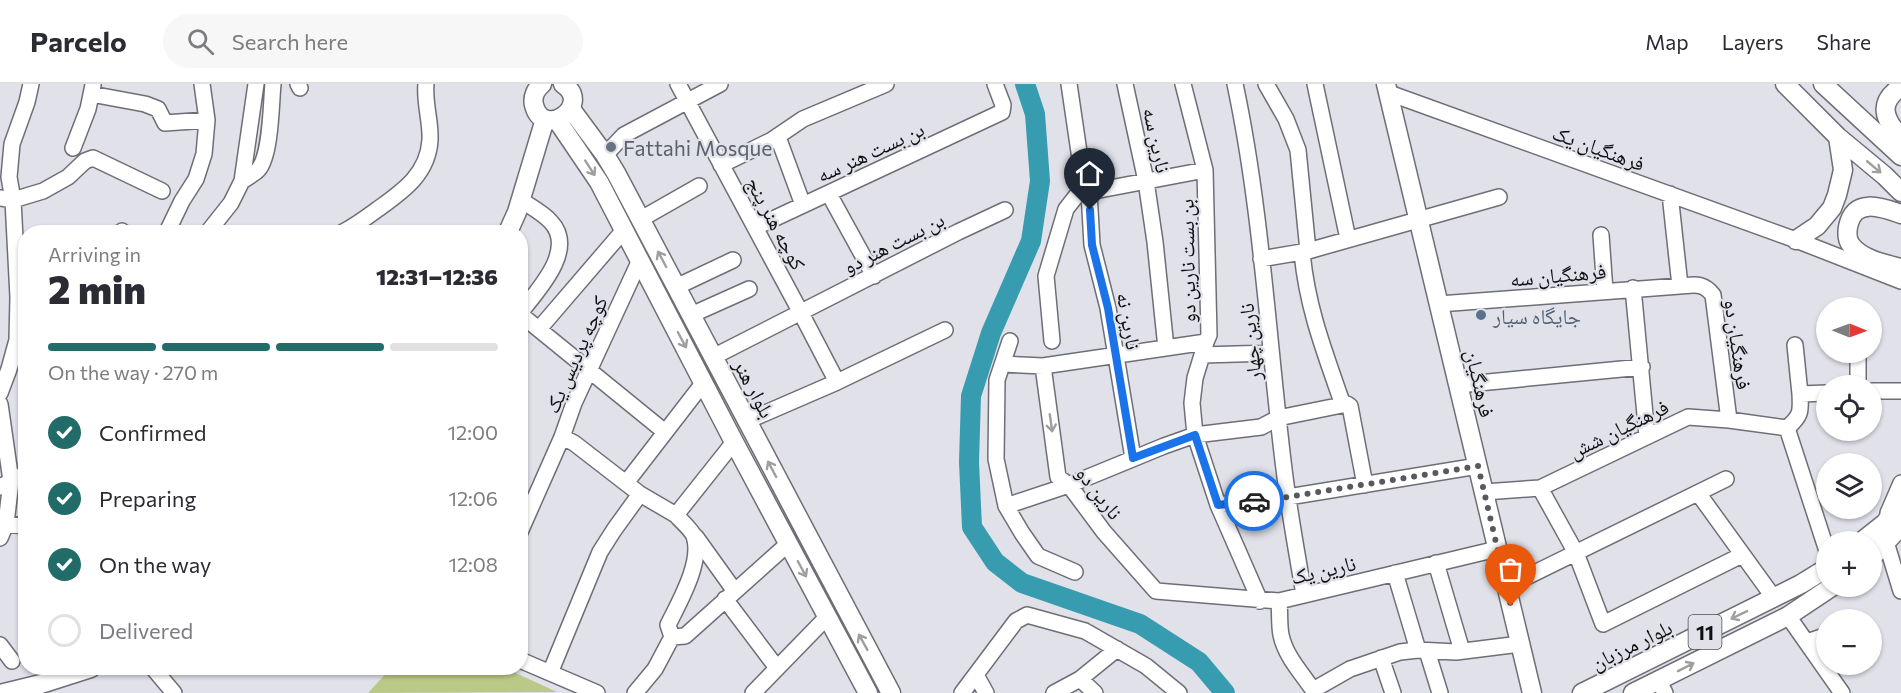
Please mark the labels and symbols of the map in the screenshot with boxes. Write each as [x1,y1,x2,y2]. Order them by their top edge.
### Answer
street label: نارین سه [1137,105,1177,175]
street label: بن بست هنر سه [812,115,929,189]
street label: فرهنگیان یک [1549,119,1649,176]
place label: Fattahi Mosque [623,135,772,160]
marker: Fattahi Mosque [604,140,618,154]
pin [1064,148,1115,210]
one-way arrow [585,159,597,176]
one-way arrow [1866,160,1882,173]
street label: کوچه هنر پنج [740,172,812,275]
street label: بن بست نارین دو [1172,199,1202,323]
street label: بن بست هنر دو [838,206,949,280]
one-way arrow [656,251,667,269]
street label: فرهنگیان سه [1509,257,1607,292]
street label: نارین نه [1111,290,1147,352]
street label: کوچه پردیس یک [538,291,614,417]
street label: فرهنگیان دو [1719,297,1758,391]
north arrow [1816,297,1882,363]
street label: نارین چهار [1233,302,1268,383]
place label: جایگاه سیار [1492,303,1581,328]
marker: جایگاه سیار [1474,308,1488,322]
one-way arrow [677,331,688,349]
street label: فرهنگیان [1460,347,1501,420]
street label: بلوار هنر [728,353,781,422]
street label: فرهنگیان شش [1564,393,1673,465]
one-way arrow [1045,413,1056,433]
street label: نارین دو [1070,460,1129,525]
one-way arrow [766,461,777,479]
courier [1224,471,1284,531]
pin [1485,544,1536,606]
street label: نارین یک [1288,549,1359,591]
one-way arrow [797,559,808,577]
one-way arrow [1730,610,1748,622]
street label: بلوار مرزبان [1586,614,1676,675]
road number: 11 [1688,615,1722,649]
one-way arrow [857,633,868,651]
one-way arrow [1676,661,1694,673]

